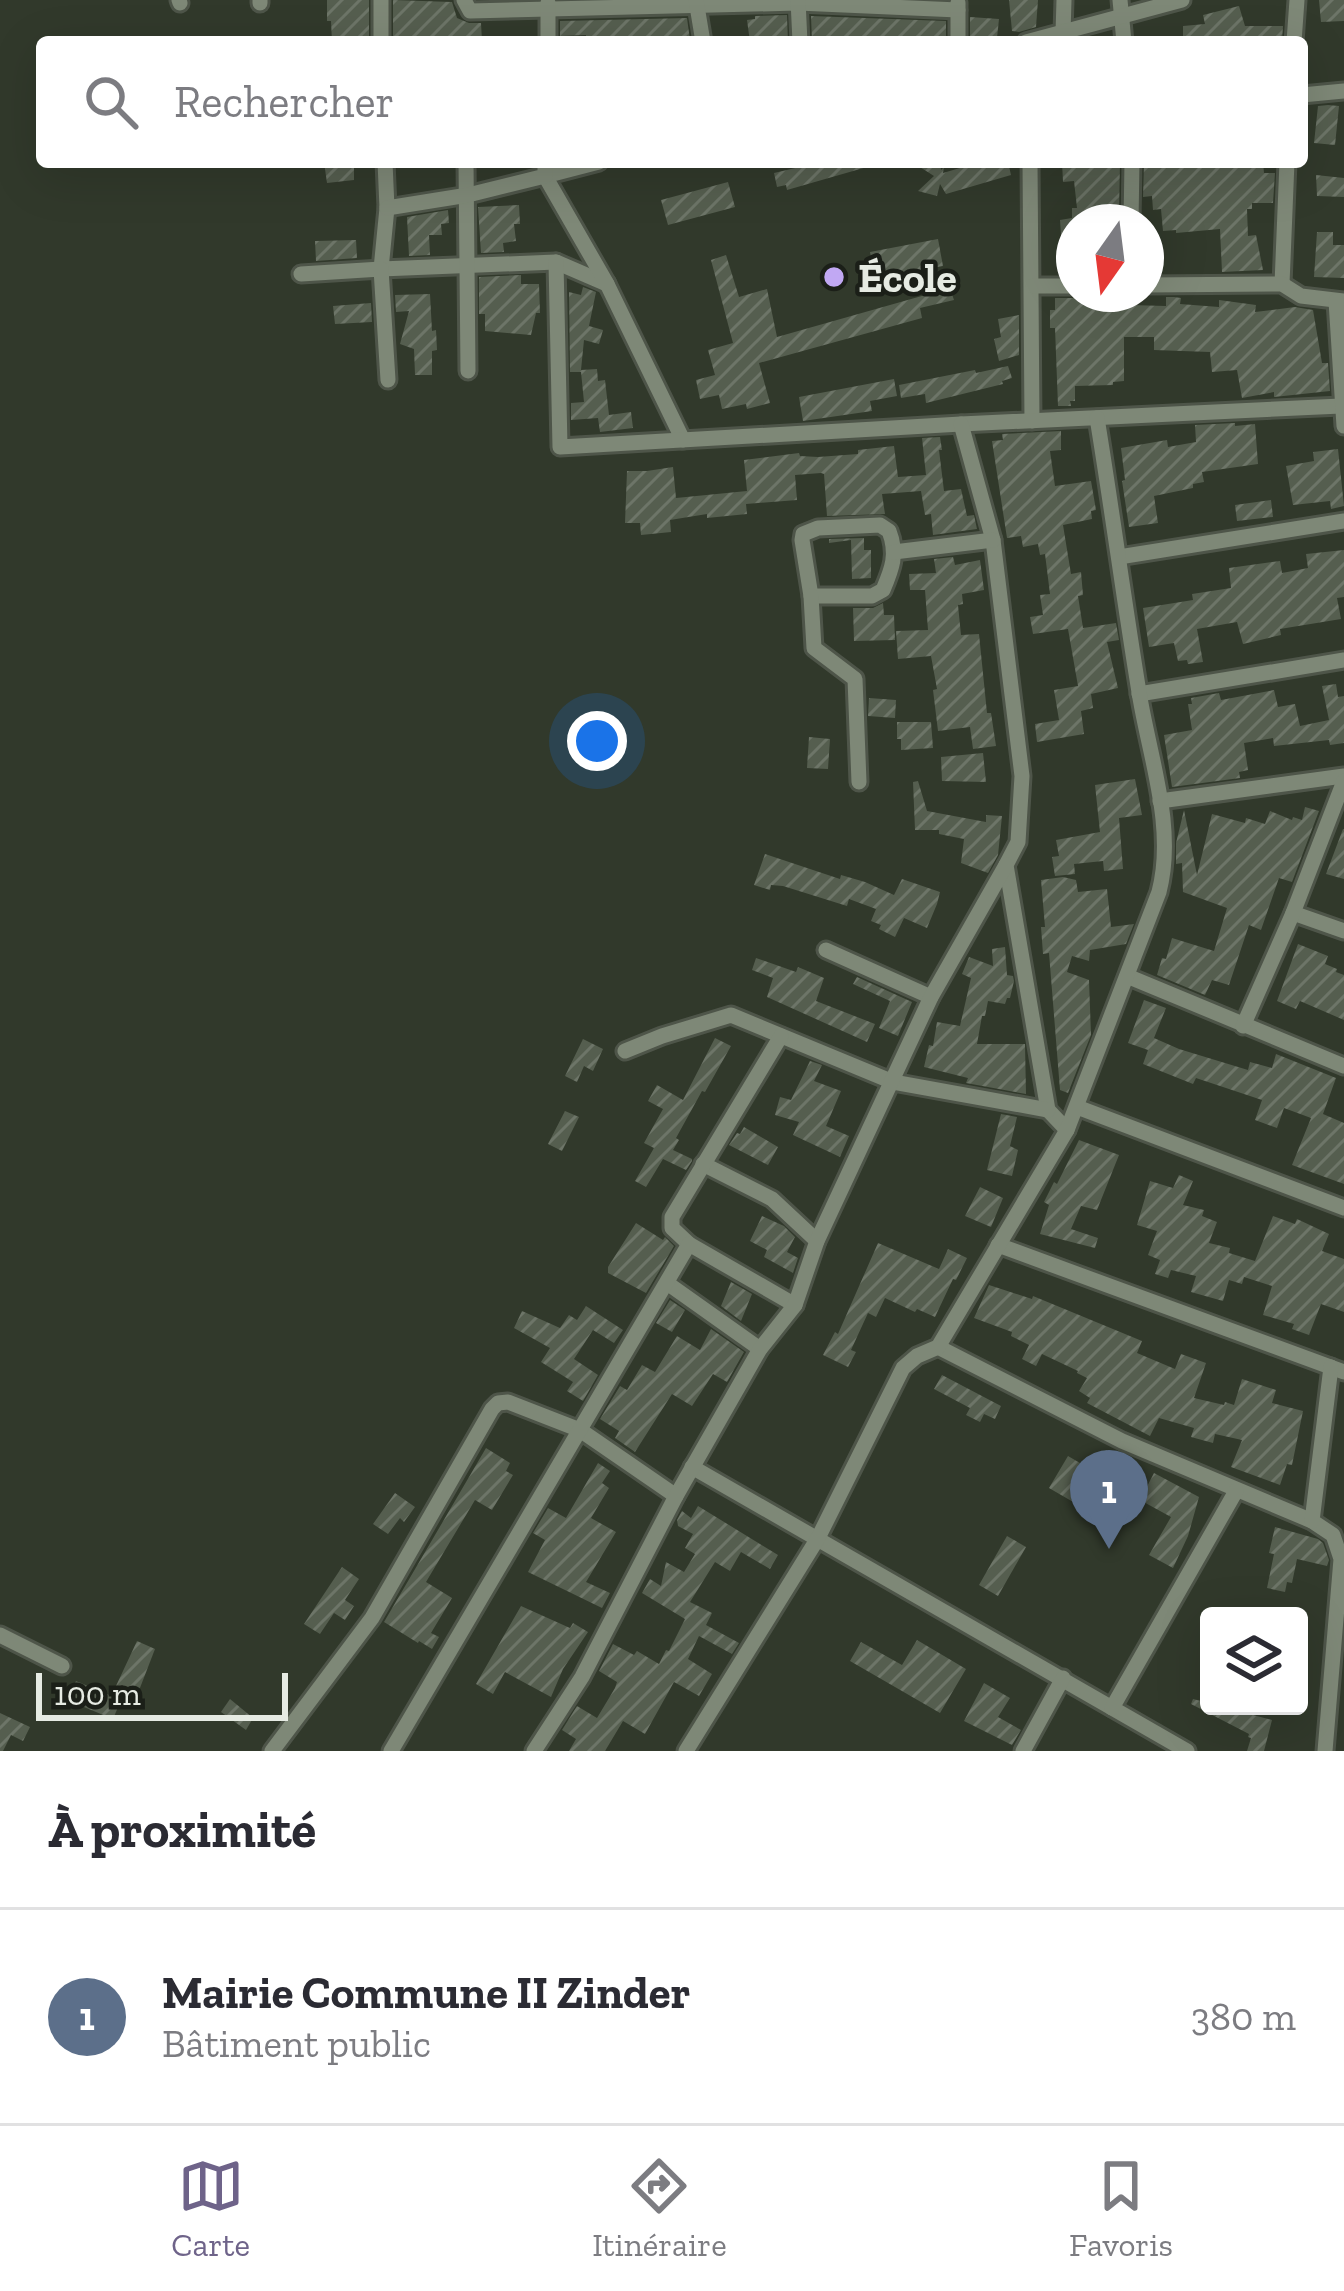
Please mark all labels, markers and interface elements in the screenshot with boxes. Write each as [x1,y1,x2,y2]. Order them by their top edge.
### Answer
search box [36,36,1308,168]
icon: search [78,69,144,135]
text: Rechercher [174,75,394,129]
north arrow [1056,204,1164,312]
place label: École [858,252,957,303]
marker: École [821,264,847,290]
your location [567,711,627,771]
pin: 1 [1070,1450,1148,1549]
map controls [1200,1607,1308,1715]
button: layers [1200,1607,1308,1715]
scale bar [36,1667,288,1720]
text: 100 m [54,1674,141,1713]
text: À proximité [48,1799,316,1860]
text: Mairie Commune II Zinder [162,1966,690,2020]
text: 1 [79,1993,95,2040]
text: 380 m [1191,1993,1296,2040]
text: Bâtiment public [162,2020,431,2067]
tab: Carte [171,2153,250,2264]
tab: Itinéraire [592,2153,727,2264]
tab: Favoris [1069,2153,1173,2264]

